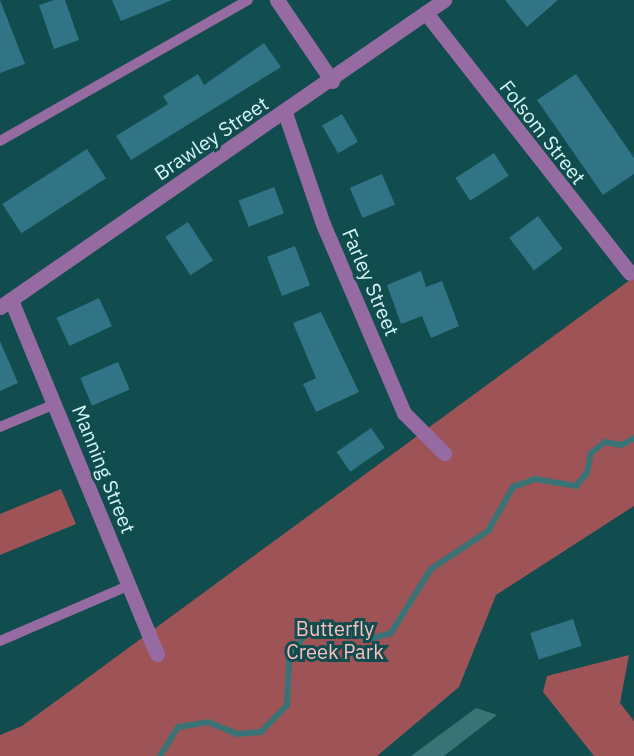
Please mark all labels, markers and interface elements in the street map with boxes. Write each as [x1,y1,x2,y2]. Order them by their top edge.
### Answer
street label: Folsom Street [495,75,591,189]
street label: Brawley Street [149,91,273,185]
street label: Farley Street [338,225,404,339]
street label: Manning Street [67,401,141,537]
park label: Butterfly Creek Park [286,616,384,663]

